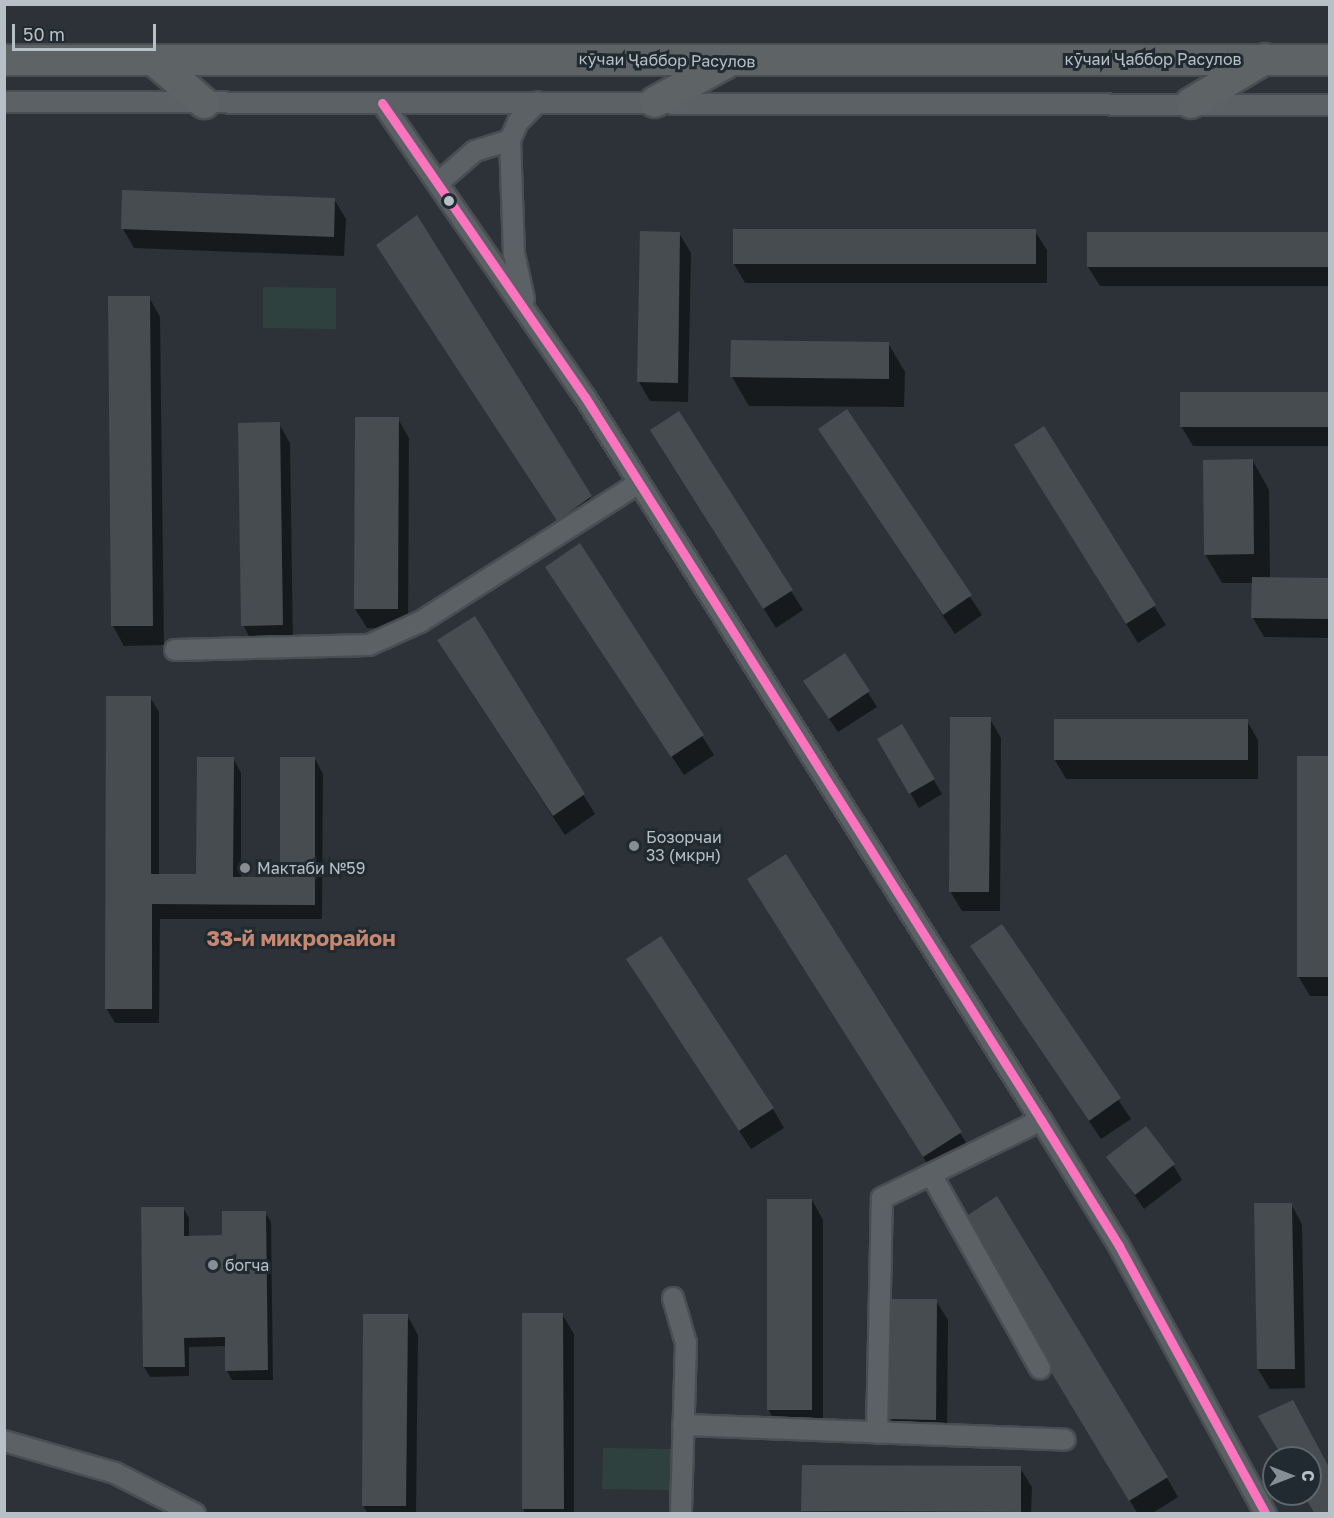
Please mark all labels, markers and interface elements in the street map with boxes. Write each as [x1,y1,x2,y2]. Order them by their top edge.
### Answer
scale bar [15,12,159,50]
text: 50 m [23,23,65,45]
street label: кӯчаи Ҷаббор Расулов [578,49,756,71]
street label: кӯчаи Ҷаббор Расулов [1064,49,1242,69]
unlabelled marker [443,195,455,207]
place label: Бозорчаи 33 (мкрн) [646,827,722,865]
marker: Бозорчаи 33 (мкрн) [627,839,641,853]
place label: Мактаби №59 [257,858,365,878]
marker: Мактаби №59 [238,861,252,875]
district label: 33-й микрорайон [206,925,396,951]
place label: богча [225,1255,269,1275]
marker: богча [206,1258,220,1272]
north arrow [1262,1446,1322,1506]
text: С [1298,1470,1318,1482]

